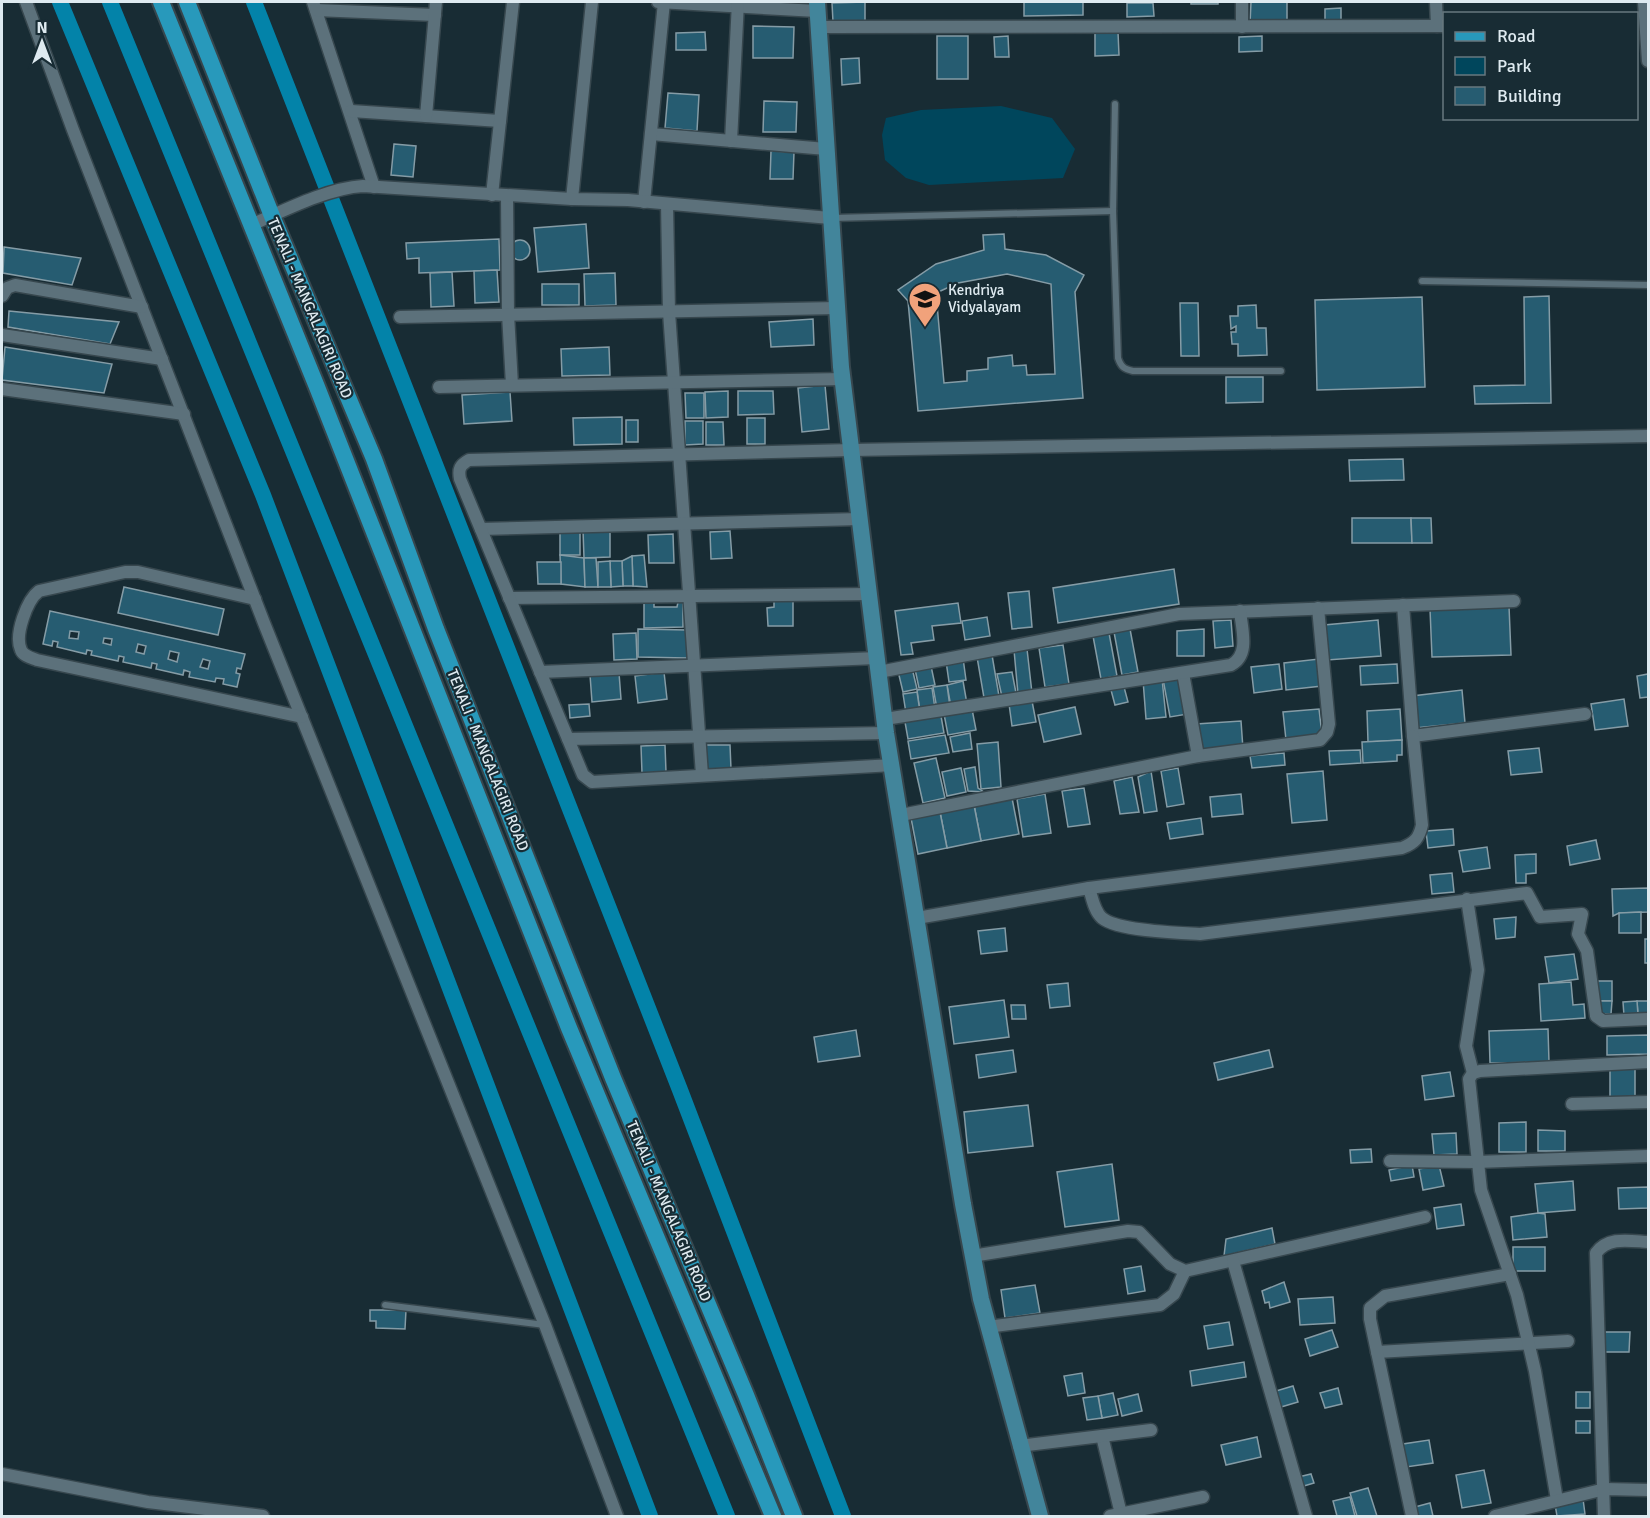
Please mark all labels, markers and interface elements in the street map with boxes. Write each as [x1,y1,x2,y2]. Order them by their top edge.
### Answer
north arrow [12,12,72,72]
legend [1443,12,1638,120]
text: N [36,18,48,38]
text: Road [1497,25,1536,47]
text: Park [1497,55,1532,77]
text: Building [1497,85,1561,107]
street label: TENALI - MANGALAGIRI ROAD [264,215,356,401]
school or university icon: Kendriya Vidyalayam [907,281,943,328]
place label: Kendriya Vidyalayam [948,281,1021,316]
street label: TENALI - MANGALAGIRI ROAD [443,667,533,853]
street label: TENALI - MANGALAGIRI ROAD [623,1118,715,1304]

